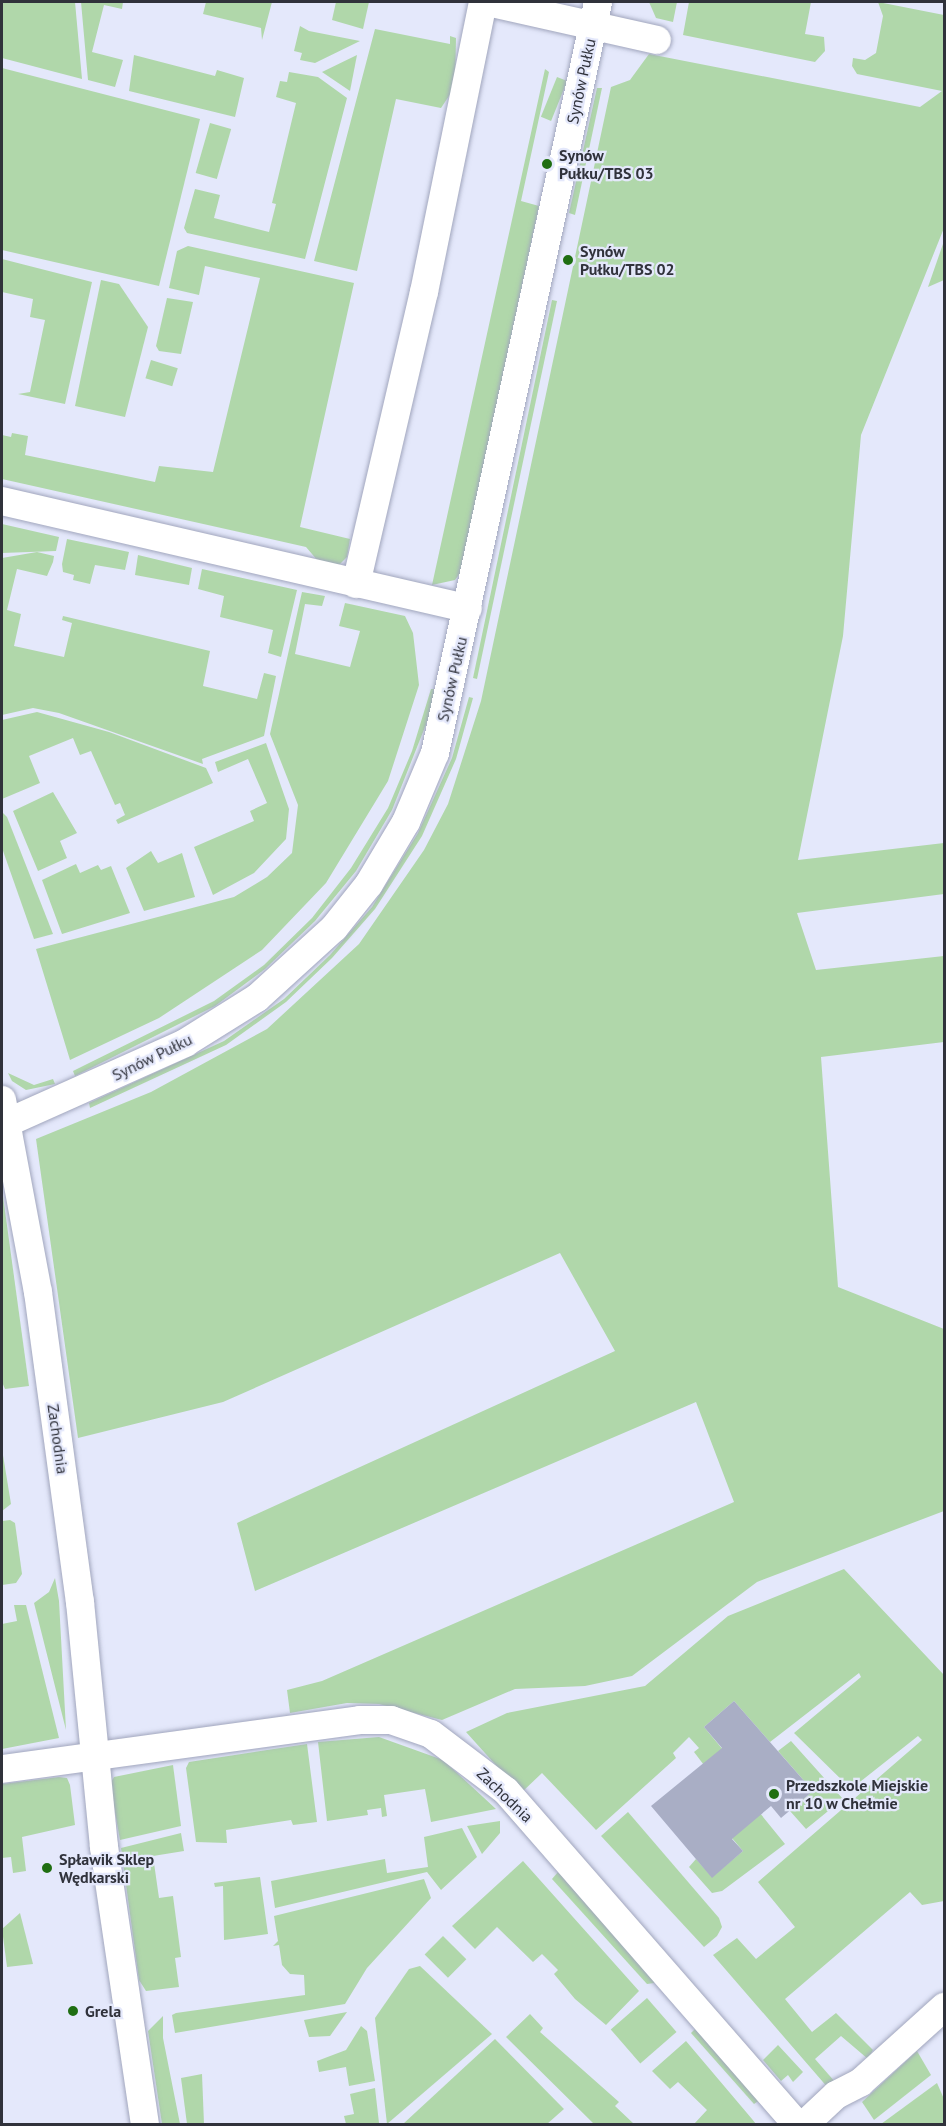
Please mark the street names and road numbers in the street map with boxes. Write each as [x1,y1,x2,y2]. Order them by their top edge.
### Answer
street label: Synów Pułku [563,36,599,126]
street label: Synów Pułku [433,634,471,724]
street label: Synów Pułku [109,1029,195,1085]
street label: Zachodnia [44,1403,72,1475]
street label: Zachodnia [473,1764,537,1826]

